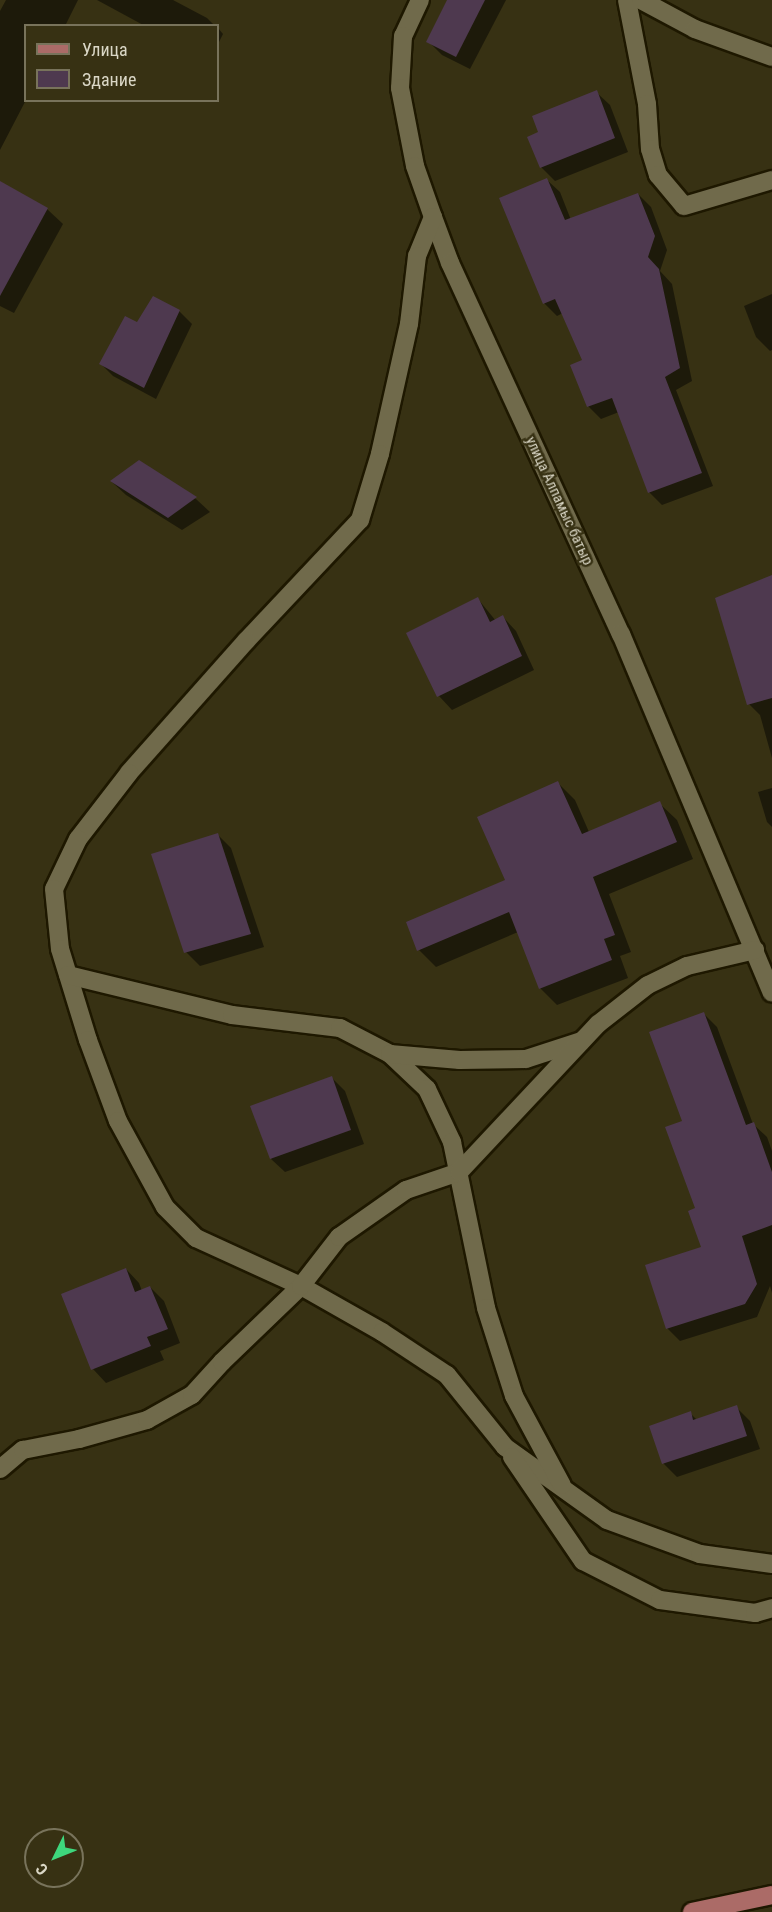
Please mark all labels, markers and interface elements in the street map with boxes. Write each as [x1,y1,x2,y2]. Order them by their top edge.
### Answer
legend [24,24,219,102]
text: Улица [82,39,128,60]
text: Здание [82,69,136,90]
street label: улица Алпамыс батыр [521,434,597,568]
north arrow [24,1828,84,1888]
text: С [32,1859,52,1879]

